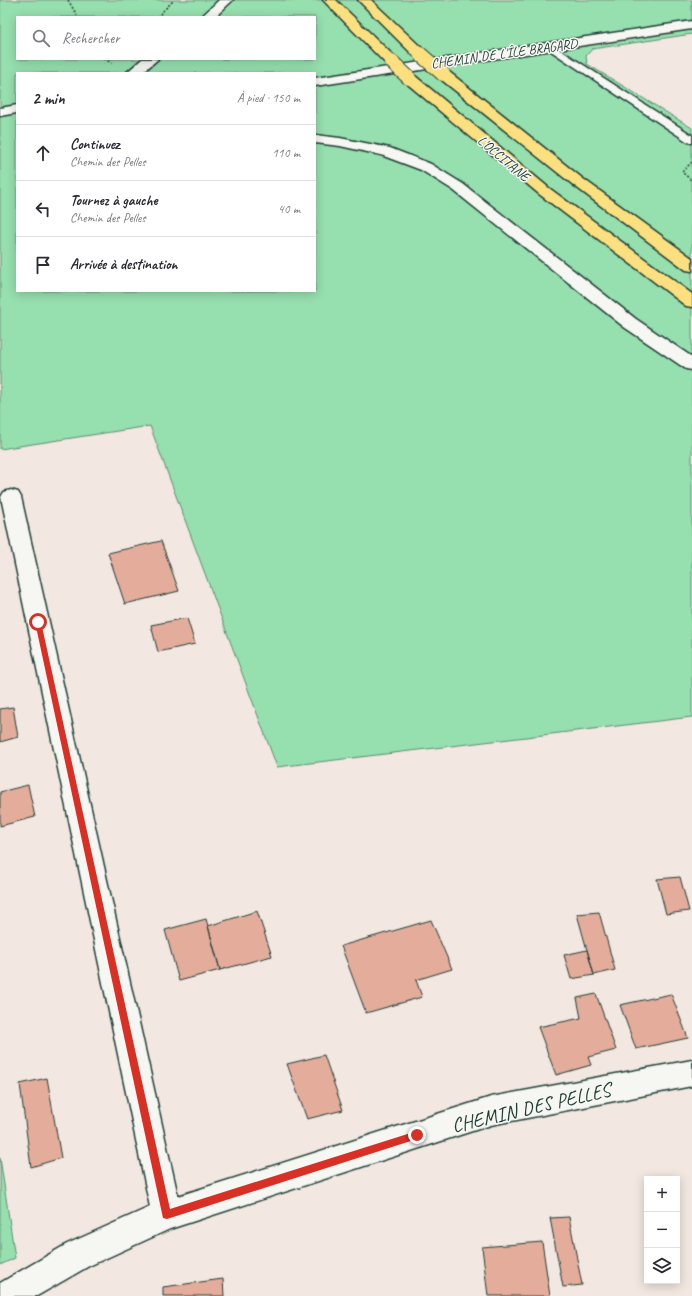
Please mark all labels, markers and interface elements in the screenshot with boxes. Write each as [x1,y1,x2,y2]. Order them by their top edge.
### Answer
search box [16,16,316,60]
icon: search [30,27,52,49]
text: Rechercher [62,29,120,48]
street label: CHEMIN DE L'ÎLE BRAGARD [430,35,580,72]
text: 2 min [32,88,65,109]
text: À pied · 150 m [237,90,300,106]
street label: L'OCCITANE [474,132,534,186]
text: Continuez [70,135,120,154]
icon: ahead [32,142,54,164]
text: 110 m [272,145,300,161]
text: Chemin des Pelles [70,154,146,170]
text: Tournez à gauche [70,191,157,210]
icon: left [32,198,54,220]
text: 40 m [278,201,300,217]
text: Chemin des Pelles [70,210,146,226]
icon: arrive [32,254,54,276]
text: Arrivée à destination [70,255,178,274]
route start [29,613,47,631]
street label: CHEMIN DES PELLES [449,1076,617,1138]
route end [408,1126,426,1144]
map controls [644,1176,680,1284]
button: + [644,1176,680,1212]
button: − [644,1212,680,1248]
button: layers [644,1248,680,1284]

